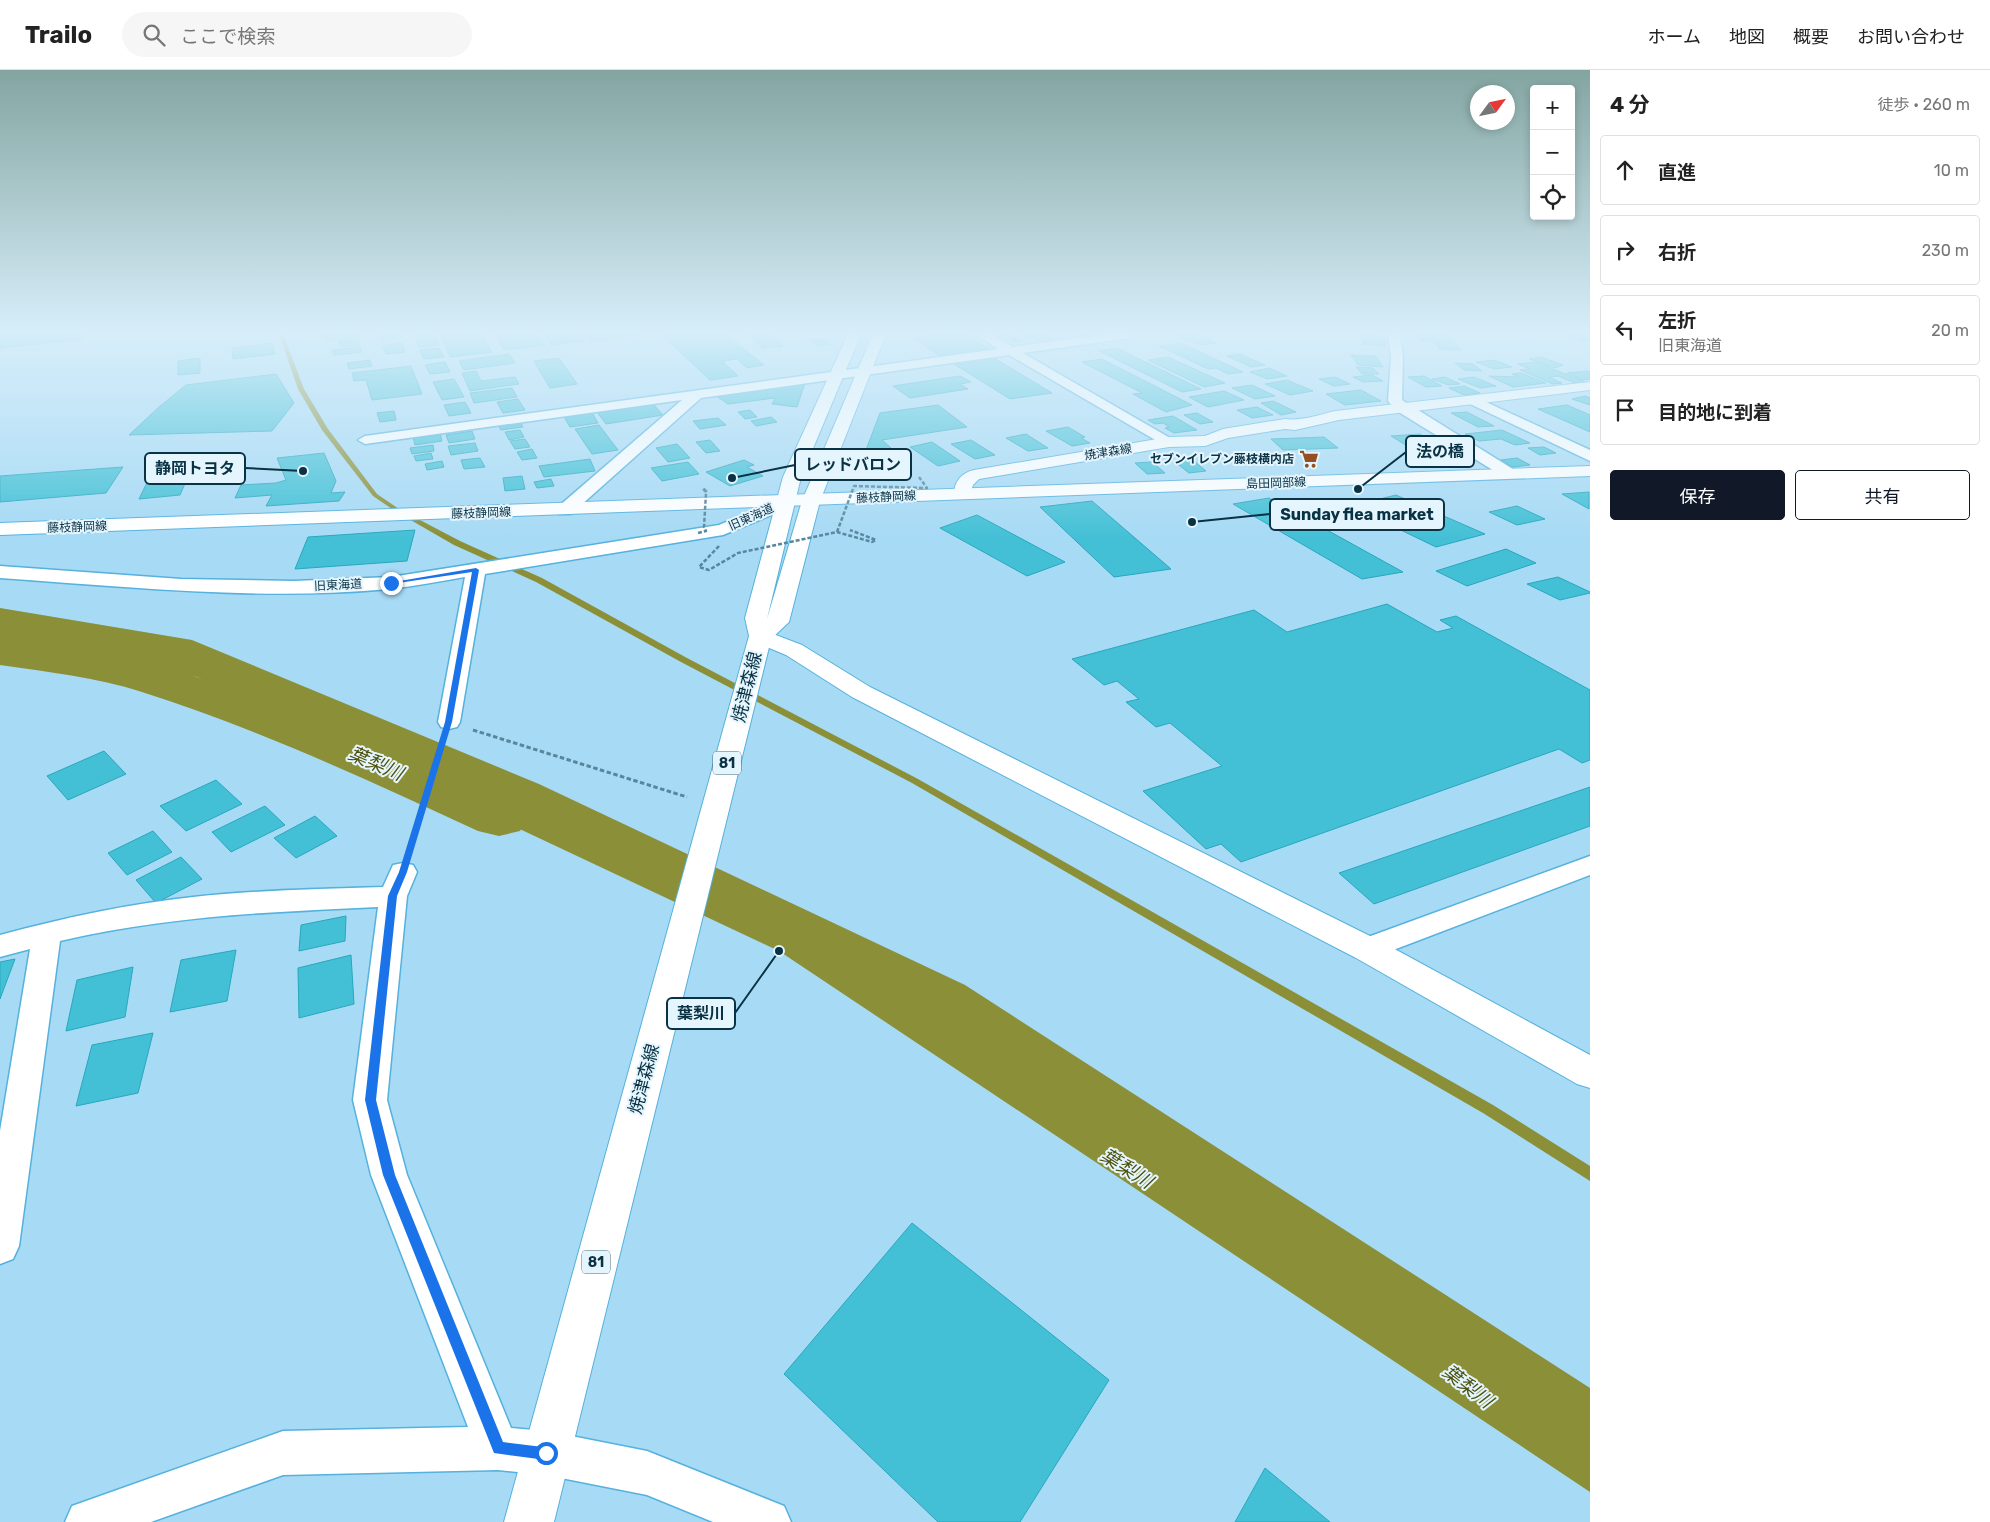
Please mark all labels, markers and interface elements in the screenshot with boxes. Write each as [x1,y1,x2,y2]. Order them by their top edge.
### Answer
search box [122,12,472,57]
text: Trailo [25,21,92,49]
icon: search [140,21,168,49]
text: ここで検索 [180,25,275,48]
text: ホーム [1648,26,1701,48]
text: 地図 [1729,26,1765,48]
text: 概要 [1793,26,1829,48]
text: お問い合わせ [1857,26,1965,48]
north arrow [1470,85,1515,130]
map controls [1530,85,1575,220]
button: + [1530,85,1575,130]
text: 4 分 [1610,92,1650,117]
text: 徒歩 · 260 m [1878,95,1970,114]
button: − [1530,130,1575,175]
icon: ahead [1611,156,1639,184]
text: 直進 [1658,161,1696,184]
text: 10 m [1934,161,1969,180]
button: locate [1530,175,1575,220]
icon: right [1611,236,1639,264]
text: 右折 [1658,241,1696,264]
text: 230 m [1922,241,1969,260]
text: 左折 [1658,309,1696,332]
icon: left [1611,316,1639,344]
text: 20 m [1931,321,1969,340]
text: 旧東海道 [1658,336,1722,355]
icon: arrive [1611,396,1639,424]
text: 目的地に到着 [1658,401,1772,424]
callout: 法の橋 [1406,436,1474,467]
street label: 焼津森線 [1083,441,1133,463]
text: 法の橋 [1416,442,1464,461]
supermarket icon: セブンイレブン藤枝横内店 [1298,448,1320,470]
callout: レッドバロン [795,449,911,480]
place label: セブンイレブン藤枝横内店 [1150,452,1294,466]
callout: 静岡トヨタ [145,453,245,484]
text: レッドバロン [805,455,901,474]
text: 静岡トヨタ [155,459,235,478]
button: 保存 [1610,470,1785,520]
button: 共有 [1795,470,1970,520]
street label: 島田岡部線 [1246,475,1306,491]
street label: 藤枝静岡線 [856,488,916,506]
callout: Sunday flea market [1270,499,1444,530]
street label: 旧東海道 [726,501,776,533]
street label: 藤枝静岡線 [451,505,511,521]
text: Sunday flea market [1280,505,1434,524]
street label: 藤枝静岡線 [47,519,107,535]
route end [380,572,403,595]
street label: 旧東海道 [314,577,362,593]
street label: 焼津森線 [728,649,766,725]
water label: 葉梨川 [345,742,408,786]
road number: 81 [713,751,741,774]
callout: 葉梨川 [667,998,735,1029]
text: 葉梨川 [677,1004,725,1023]
street label: 焼津森線 [624,1041,664,1117]
water label: 葉梨川 [1096,1144,1159,1194]
road number: 81 [582,1250,610,1274]
water label: 葉梨川 [1438,1360,1499,1414]
route start [535,1442,558,1465]

